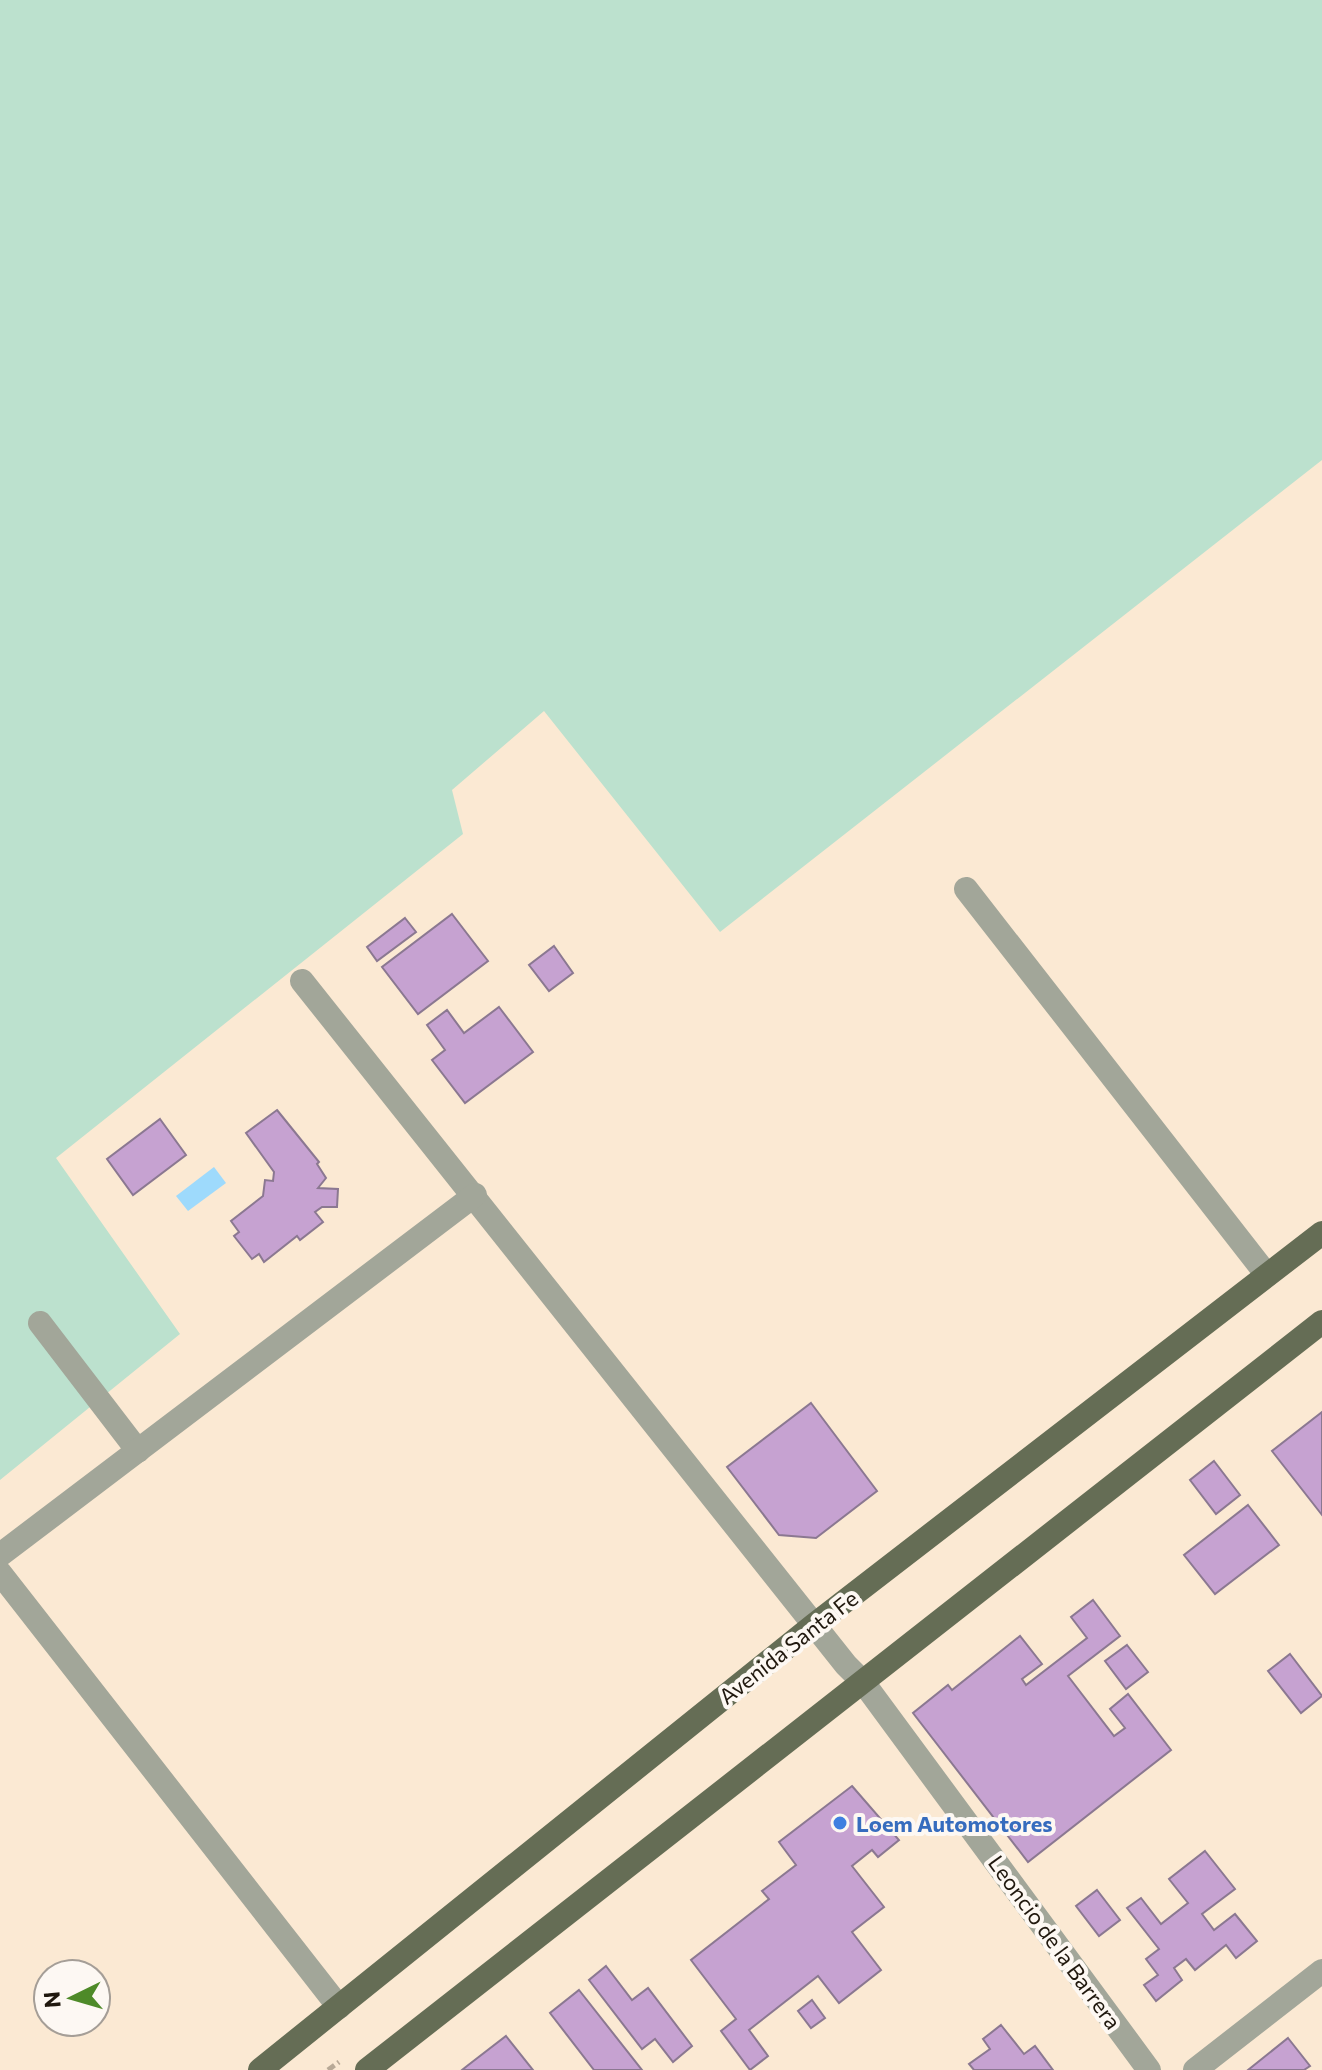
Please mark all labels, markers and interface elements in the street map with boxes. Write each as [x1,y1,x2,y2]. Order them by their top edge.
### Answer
street label: Avenida Santa Fe [713,1584,863,1710]
place label: Loem Automotores [856,1810,1053,1837]
marker: Loem Automotores [831,1814,849,1832]
street label: Leoncio de la Barrera [983,1850,1127,2034]
north arrow [32,1958,112,2038]
text: N [37,1990,66,2009]

